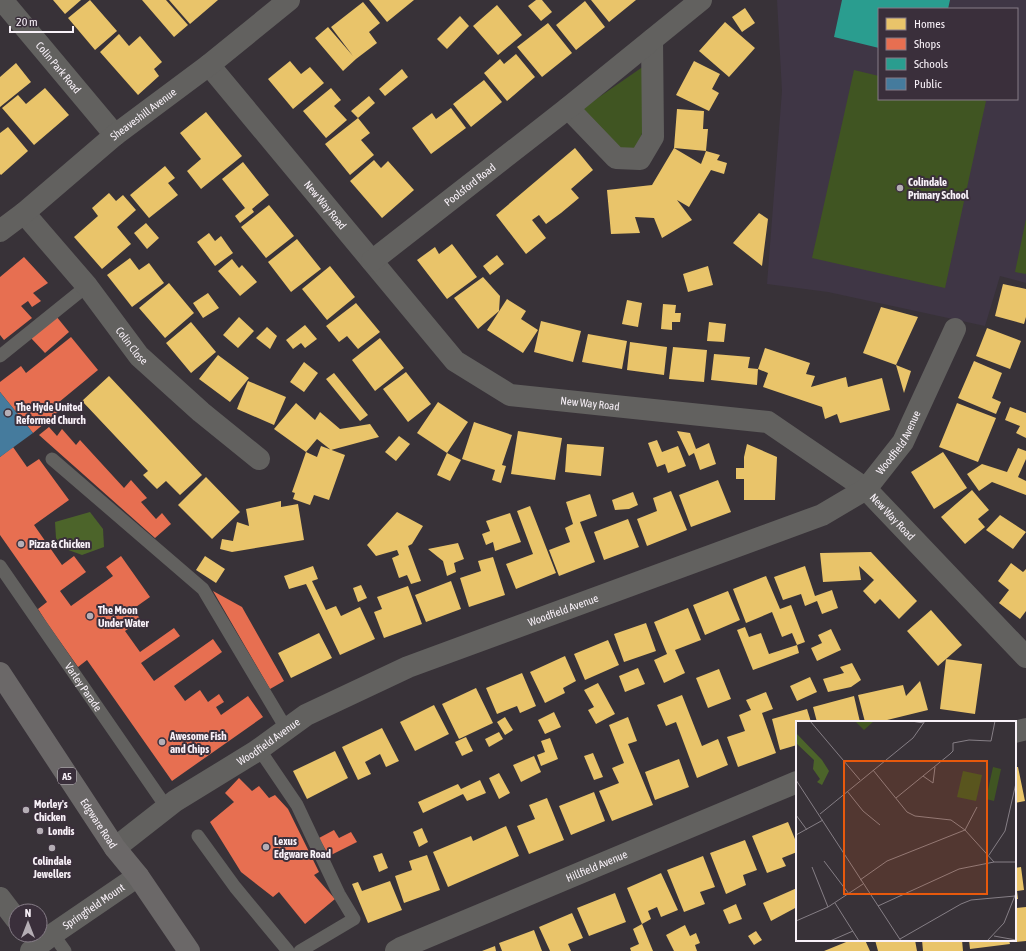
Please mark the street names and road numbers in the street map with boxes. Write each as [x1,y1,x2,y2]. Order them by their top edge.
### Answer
street label: Colin Park Road [34,39,83,96]
street label: Sheaveshill Avenue [108,86,179,142]
street label: Poolsford Road [442,161,498,208]
street label: New Way Road [302,178,349,232]
street label: Colin Close [113,325,150,367]
street label: New Way Road [560,394,620,412]
street label: Woodfield Avenue [874,408,923,477]
street label: New Way Road [868,491,917,542]
street label: Woodfield Avenue [526,592,600,628]
street label: Varley Parade [63,661,104,713]
street label: Woodfield Avenue [235,715,302,768]
road number: A5 [58,768,76,784]
street label: Edgware Road [78,796,120,851]
street label: Hillfield Avenue [564,848,629,884]
street label: Springfield Mount [60,881,127,932]

